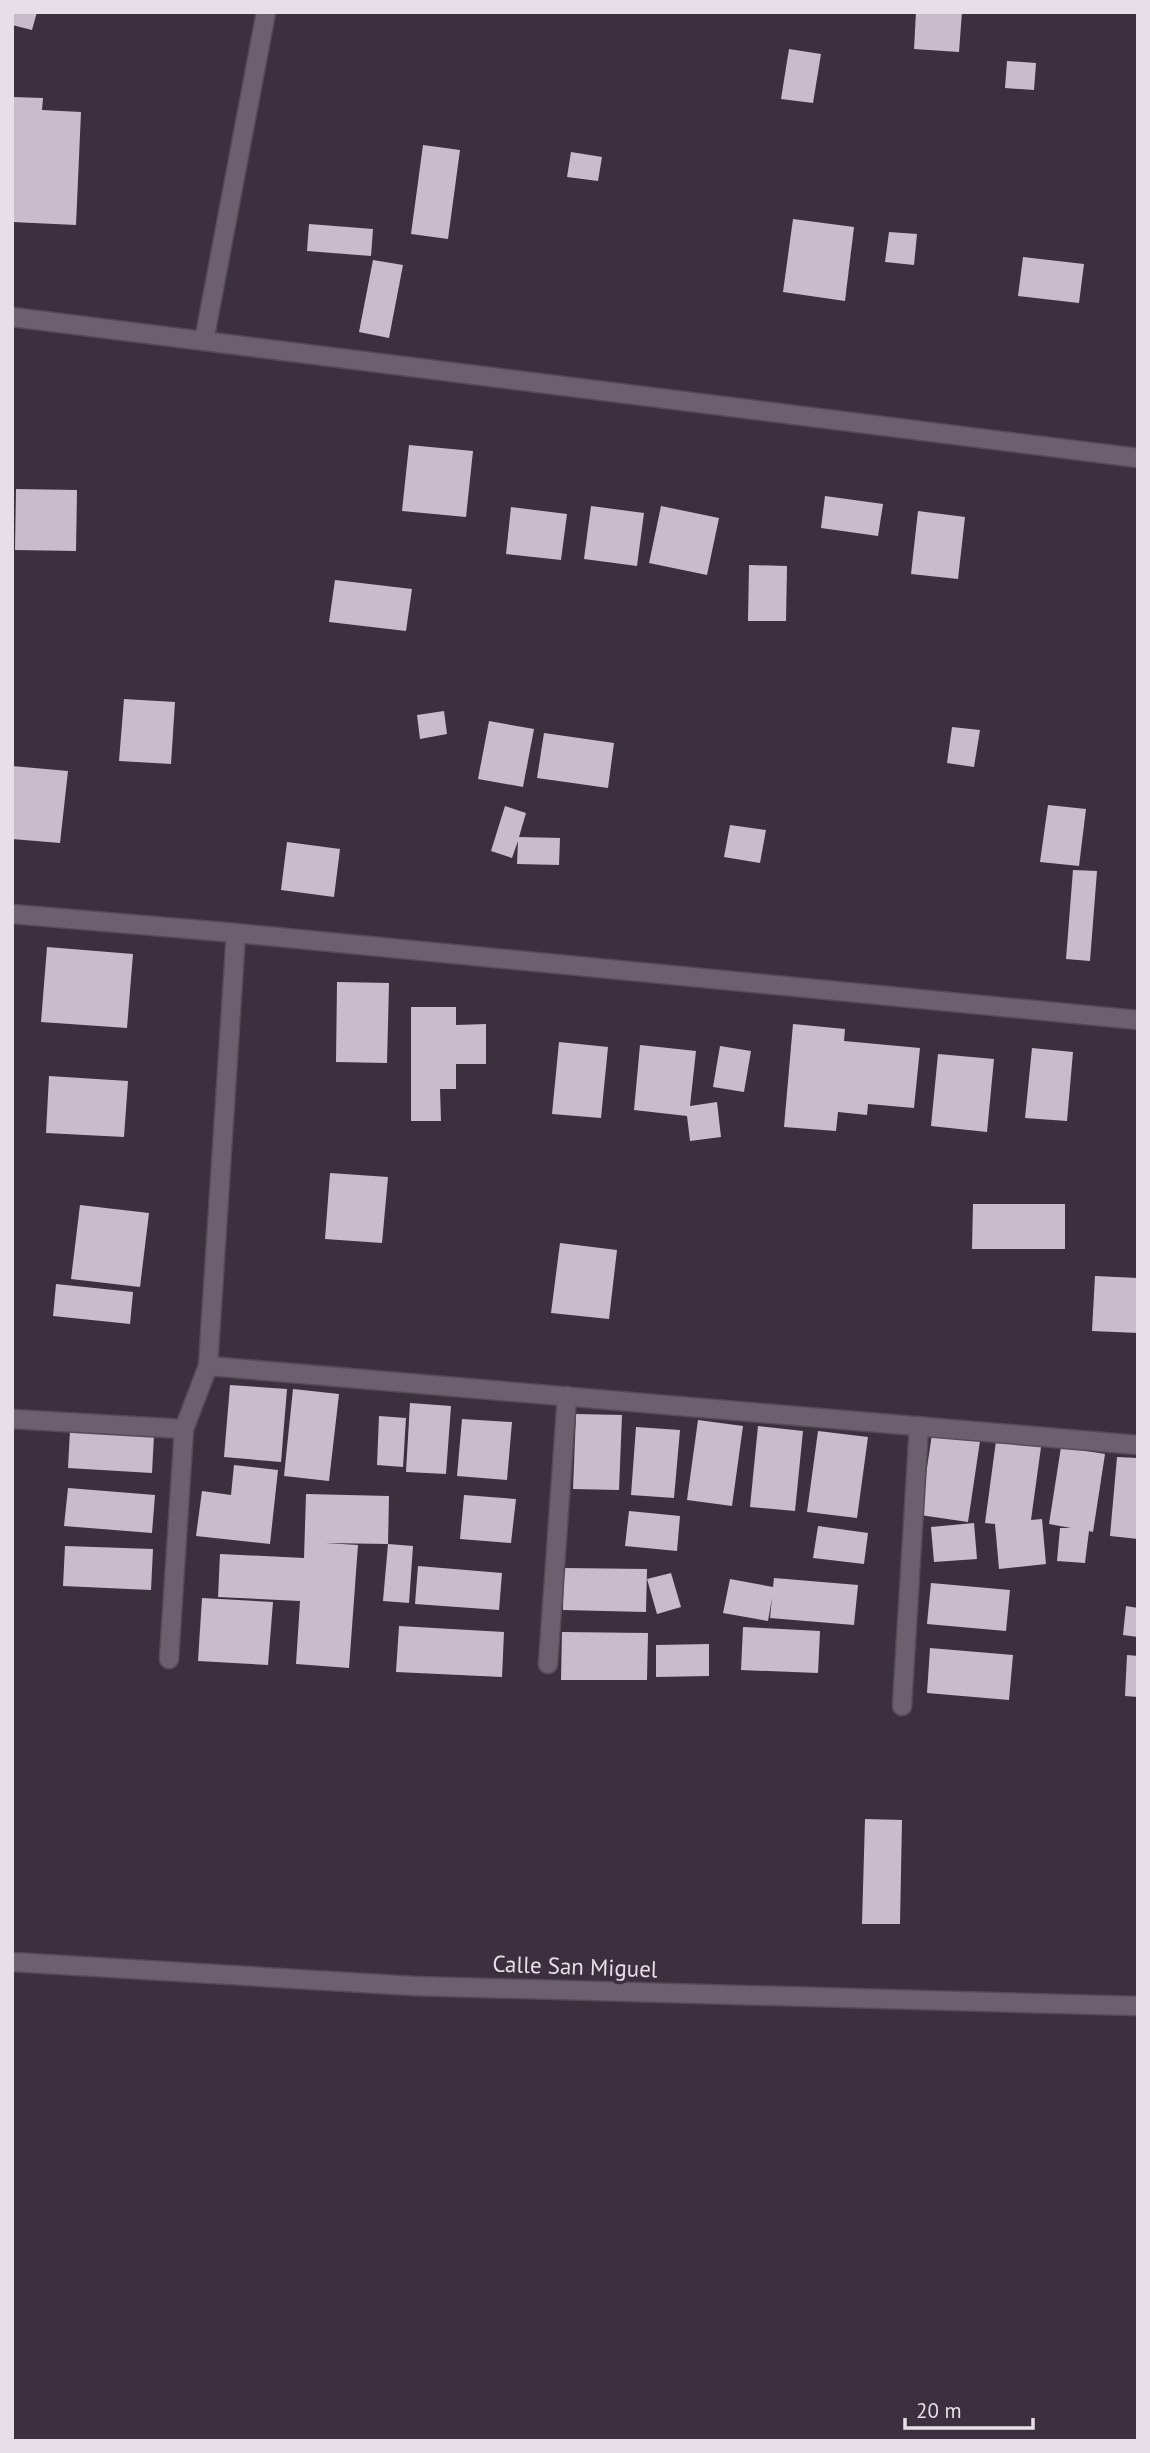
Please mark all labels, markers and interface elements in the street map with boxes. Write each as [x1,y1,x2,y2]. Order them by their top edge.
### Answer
street label: Calle San Miguel [492,1949,658,1983]
scale bar [905,2386,1033,2430]
text: 20 m [916,2397,962,2424]

